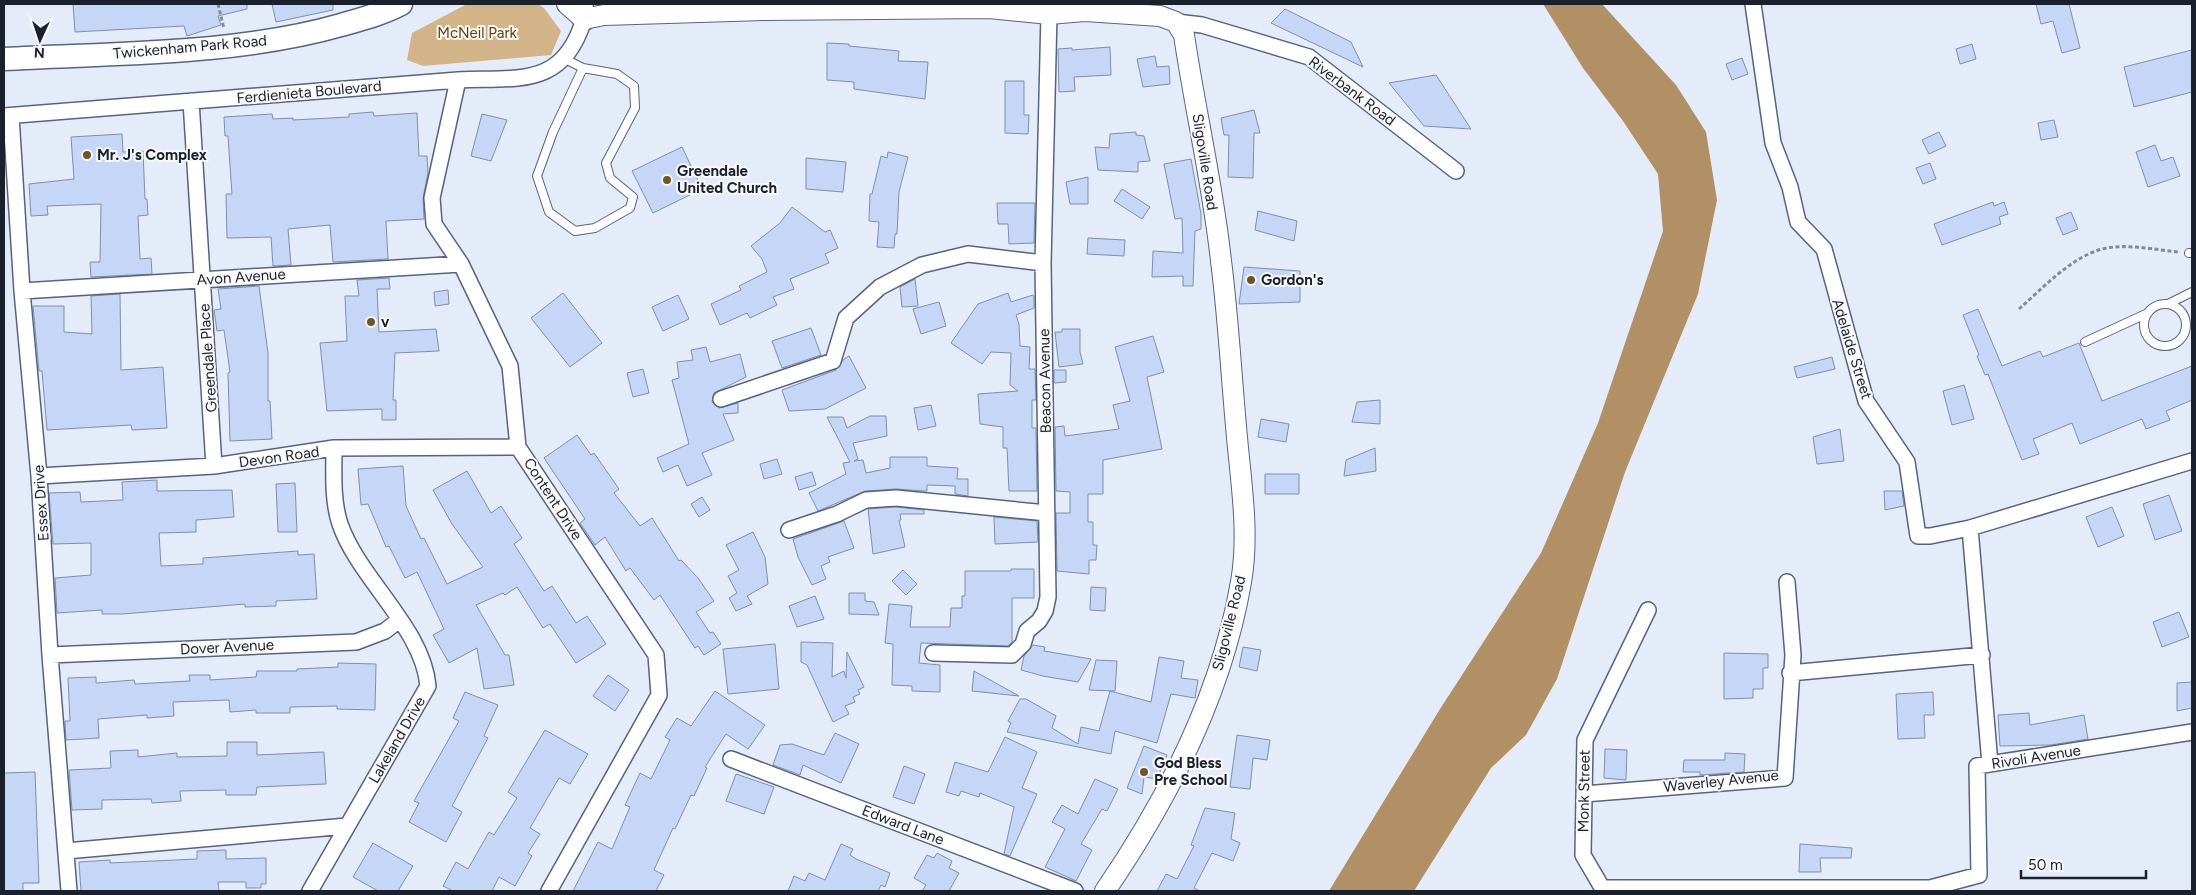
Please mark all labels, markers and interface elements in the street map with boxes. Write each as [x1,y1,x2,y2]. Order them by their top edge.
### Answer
north arrow [15,15,65,65]
park label: McNeil Park [437,24,518,42]
street label: Twickenham Park Road [112,31,268,63]
text: N [33,44,45,61]
street label: Riverbank Road [1305,52,1399,130]
street label: Ferdienieta Boulevard [236,77,382,107]
street label: Sligoville Road [1188,112,1222,212]
place label: Mr. J's Complex [97,146,207,164]
marker: Mr. J's Complex [81,149,93,161]
place label: Greendale United Church [677,162,777,197]
marker: Greendale United Church [661,174,673,186]
street label: Avon Avenue [196,265,286,289]
place label: Gordon's [1261,271,1323,289]
marker: Gordon's [1245,274,1257,286]
street label: Adelaide Street [1828,297,1876,402]
street label: Greendale Place [195,303,221,413]
place label: v [381,313,390,331]
marker: v [365,316,377,328]
street label: Beacon Avenue [1035,329,1055,433]
street label: Devon Road [238,442,320,472]
street label: Content Drive [520,455,586,543]
street label: Essex Drive [29,464,53,542]
street label: Sligoville Road [1208,573,1250,673]
street label: Dover Avenue [180,636,274,658]
street label: Lakeland Drive [365,693,429,787]
street label: Rivoli Avenue [1990,741,2082,773]
street label: Monk Street [1574,749,1594,833]
place label: God Bless Pre School [1154,754,1228,789]
marker: God Bless Pre School [1138,766,1150,778]
street label: Waverley Avenue [1662,766,1780,796]
street label: Edward Lane [859,801,947,849]
scale bar [2021,848,2146,880]
text: 50 m [2028,856,2063,874]

